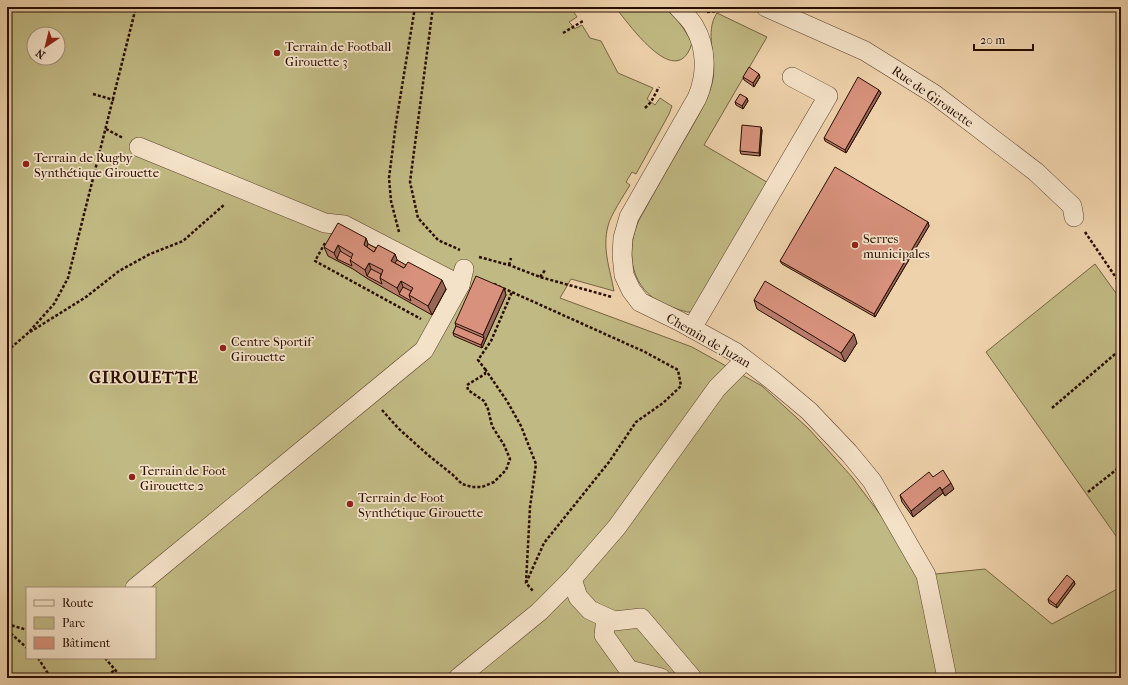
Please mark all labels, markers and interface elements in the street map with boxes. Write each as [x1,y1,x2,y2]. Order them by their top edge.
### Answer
north arrow [26,26,66,66]
scale bar [974,26,1033,52]
text: 20 m [980,33,1005,47]
place label: Terrain de Football Girouette 3 [285,39,392,69]
text: N [33,46,48,62]
marker: Terrain de Football Girouette 3 [272,48,282,58]
street label: Rue de Girouette [889,63,977,131]
place label: Terrain de Rugby Synthétique Girouette [34,150,160,180]
marker: Terrain de Rugby Synthétique Girouette [21,159,31,169]
place label: Serres municipales [863,231,930,261]
marker: Serres municipales [850,240,860,250]
street label: Chemin de Juzan [664,310,754,371]
place label: Centre Sportif Girouette [231,334,314,364]
marker: Centre Sportif Girouette [218,343,228,353]
district label: GIROUETTE [89,367,199,387]
place label: Terrain de Foot Girouette 2 [140,463,227,493]
marker: Terrain de Foot Girouette 2 [127,472,137,482]
place label: Terrain de Foot Synthétique Girouette [358,490,484,520]
marker: Terrain de Foot Synthétique Girouette [345,499,355,509]
legend [26,587,156,659]
text: Route [62,596,94,610]
text: Parc [62,616,85,630]
text: Bâtiment [62,636,111,650]

